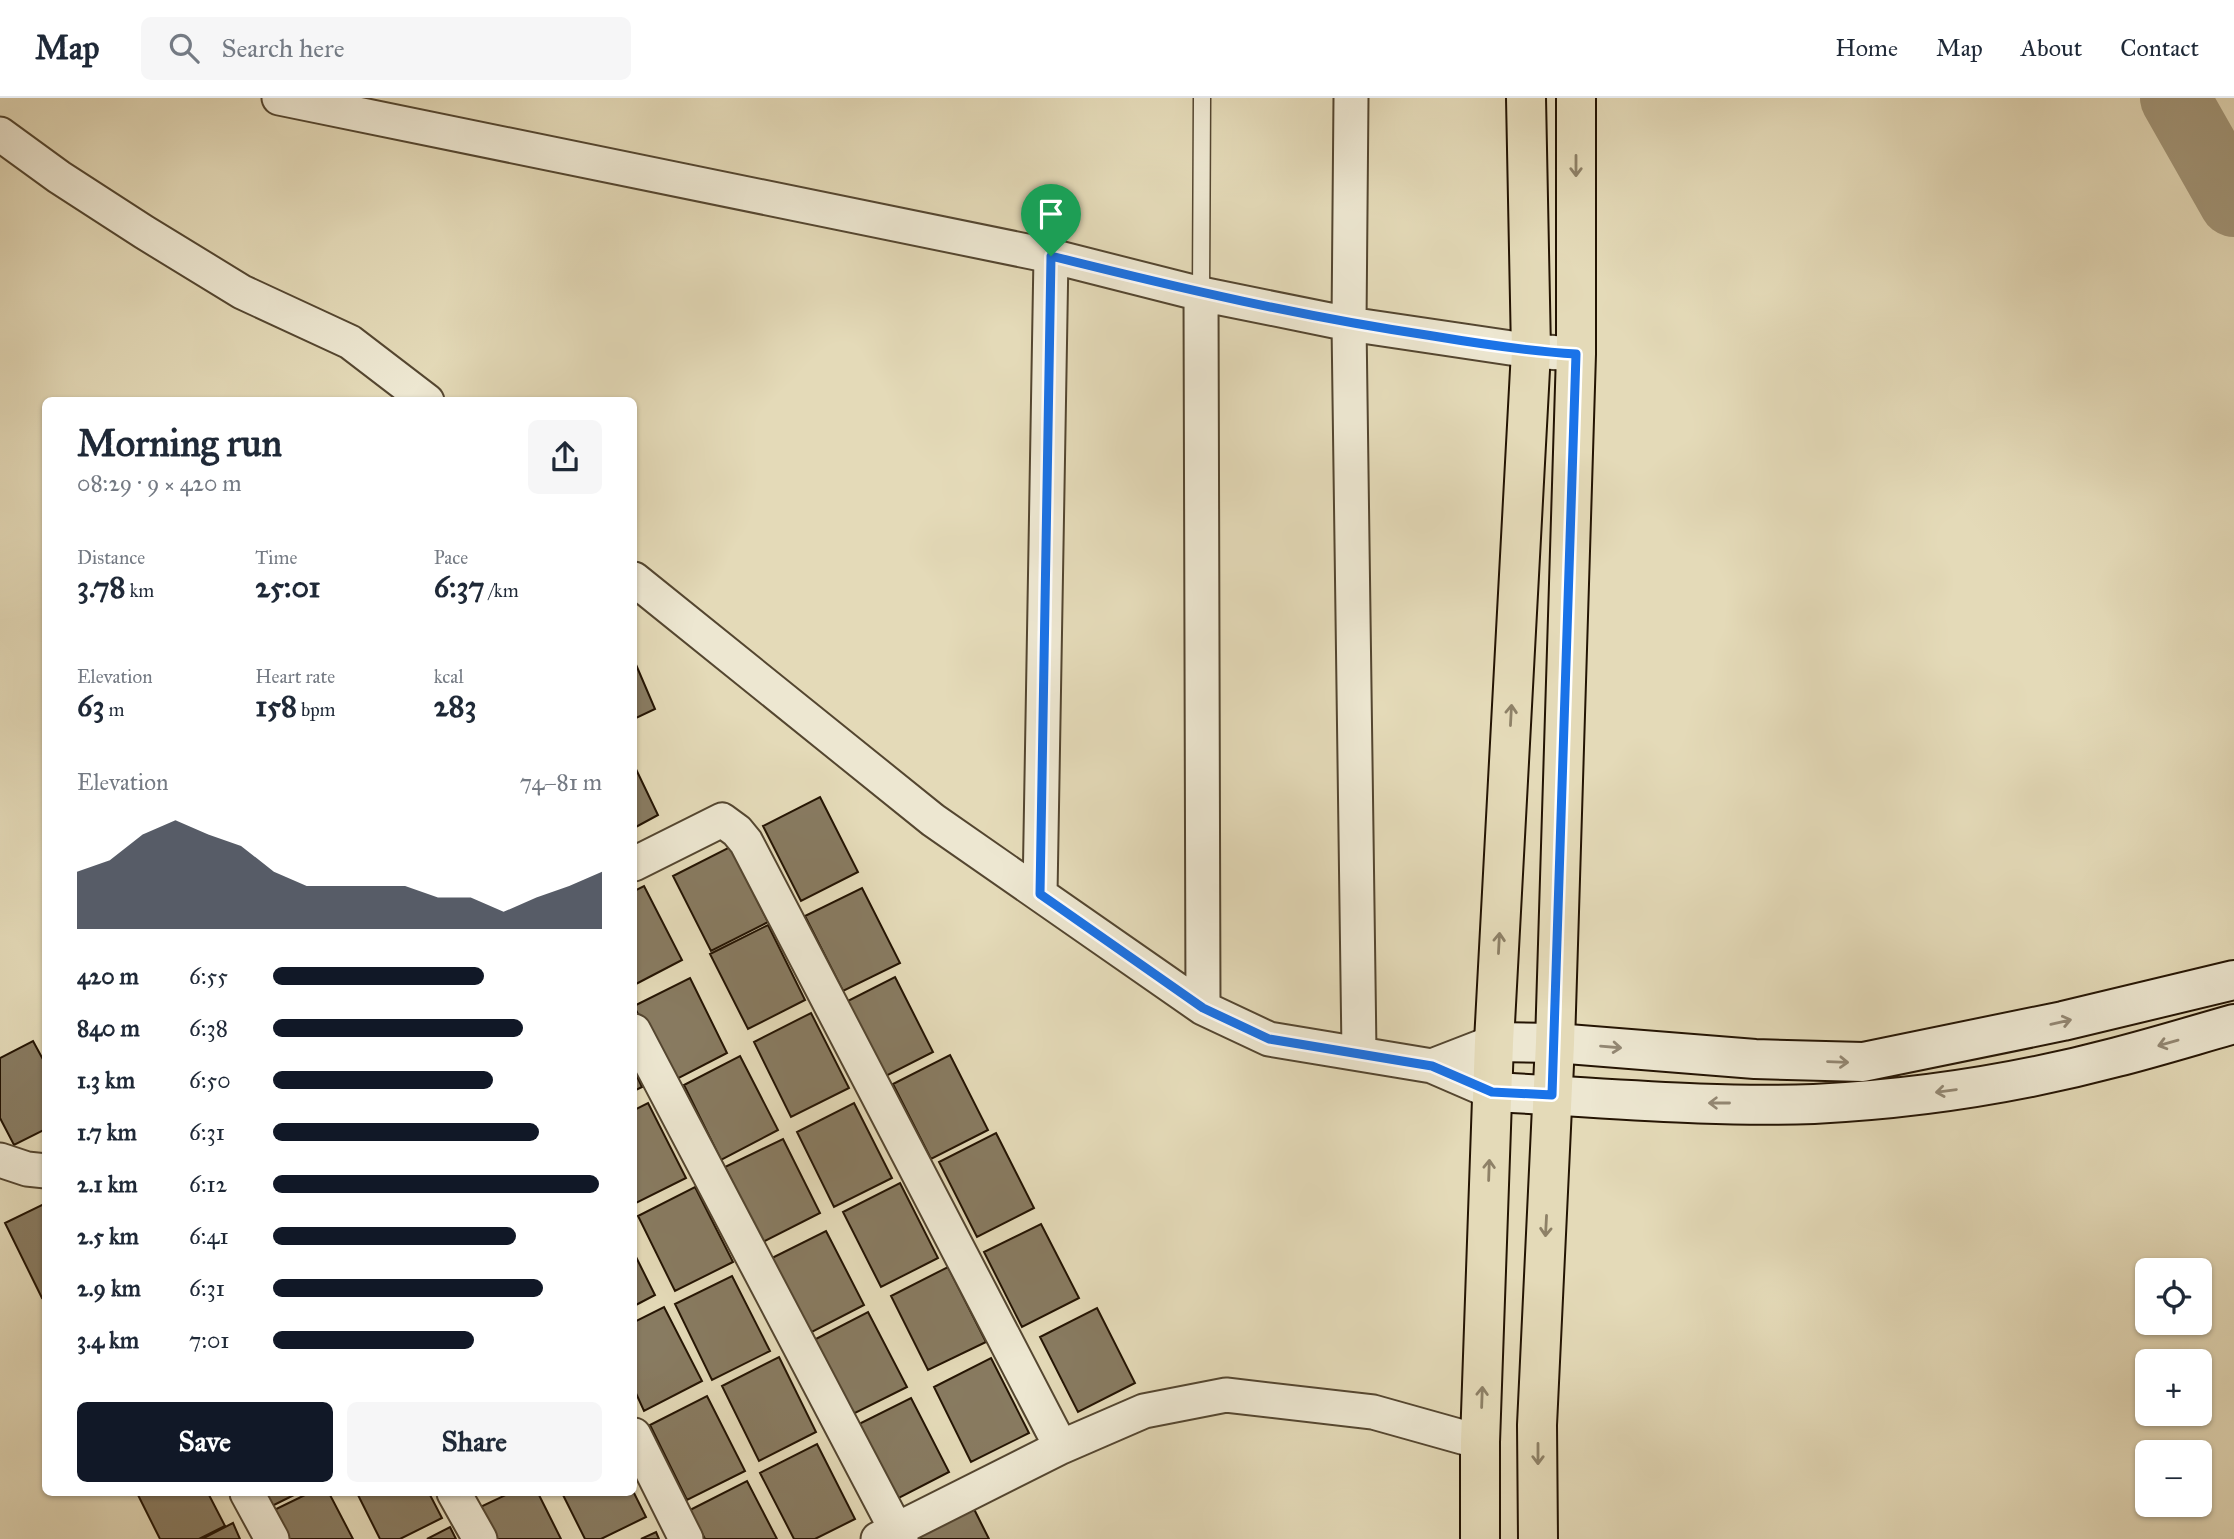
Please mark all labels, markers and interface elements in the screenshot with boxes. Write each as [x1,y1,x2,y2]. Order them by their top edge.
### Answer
search box [141,17,631,80]
text: Map [35,28,99,68]
icon: search [165,29,203,67]
text: Search here [221,32,345,64]
text: Home [1835,33,1898,63]
text: Map [1936,33,1983,63]
text: About [2021,33,2082,63]
text: Contact [2120,33,2199,63]
one-way arrow [1569,154,1583,177]
pin [1021,184,1081,256]
icon: arrive [1032,195,1070,233]
text: Morning run [77,420,282,466]
button: share [528,420,602,494]
text: 08:29 · 9 × 420 m [77,469,242,497]
text: Distance [77,546,145,569]
text: Time [255,546,297,569]
text: Pace [434,546,468,569]
text: 3.78 [77,569,125,605]
text: 25:01 [255,569,320,605]
text: 6:37 [434,569,485,605]
text: km [125,579,154,602]
text: /km [485,579,519,602]
text: Elevation [77,665,152,688]
text: Heart rate [255,665,335,688]
text: kcal [434,665,464,688]
text: 63 [77,688,104,724]
text: 158 [255,688,297,724]
text: 283 [434,688,476,724]
text: m [104,698,124,721]
text: bpm [297,698,336,721]
one-way arrow [1505,704,1518,727]
text: Elevation [77,768,168,796]
text: 74–81 m [520,768,602,796]
one-way arrow [1493,931,1506,954]
text: 420 m [77,962,139,990]
text: 6:55 [189,962,228,990]
text: 840 m [77,1014,140,1042]
text: 6:38 [189,1014,228,1042]
one-way arrow [2049,1014,2072,1028]
one-way arrow [2158,1037,2180,1050]
one-way arrow [1599,1041,1622,1054]
one-way arrow [1826,1055,1849,1068]
text: 1.3 km [77,1066,135,1094]
text: 6:50 [189,1066,231,1094]
one-way arrow [1935,1085,1958,1098]
one-way arrow [1708,1096,1731,1110]
text: 1.7 km [77,1118,137,1146]
text: 6:31 [189,1118,225,1146]
one-way arrow [1483,1159,1496,1182]
text: 2.1 km [77,1170,138,1198]
text: 6:12 [189,1170,227,1198]
one-way arrow [1540,1214,1553,1237]
text: 2.5 km [77,1222,139,1250]
text: 6:41 [189,1222,229,1250]
map controls [2135,1258,2212,1517]
button: locate [2135,1258,2212,1335]
text: 2.9 km [77,1274,141,1302]
text: 6:31 [189,1274,225,1302]
text: 3.4 km [77,1326,139,1354]
text: 7:01 [189,1326,229,1354]
button: + [2135,1349,2212,1426]
one-way arrow [1475,1386,1489,1409]
button: Save [77,1402,333,1482]
button: Share [347,1402,602,1482]
button: − [2135,1440,2212,1517]
one-way arrow [1531,1442,1545,1465]

